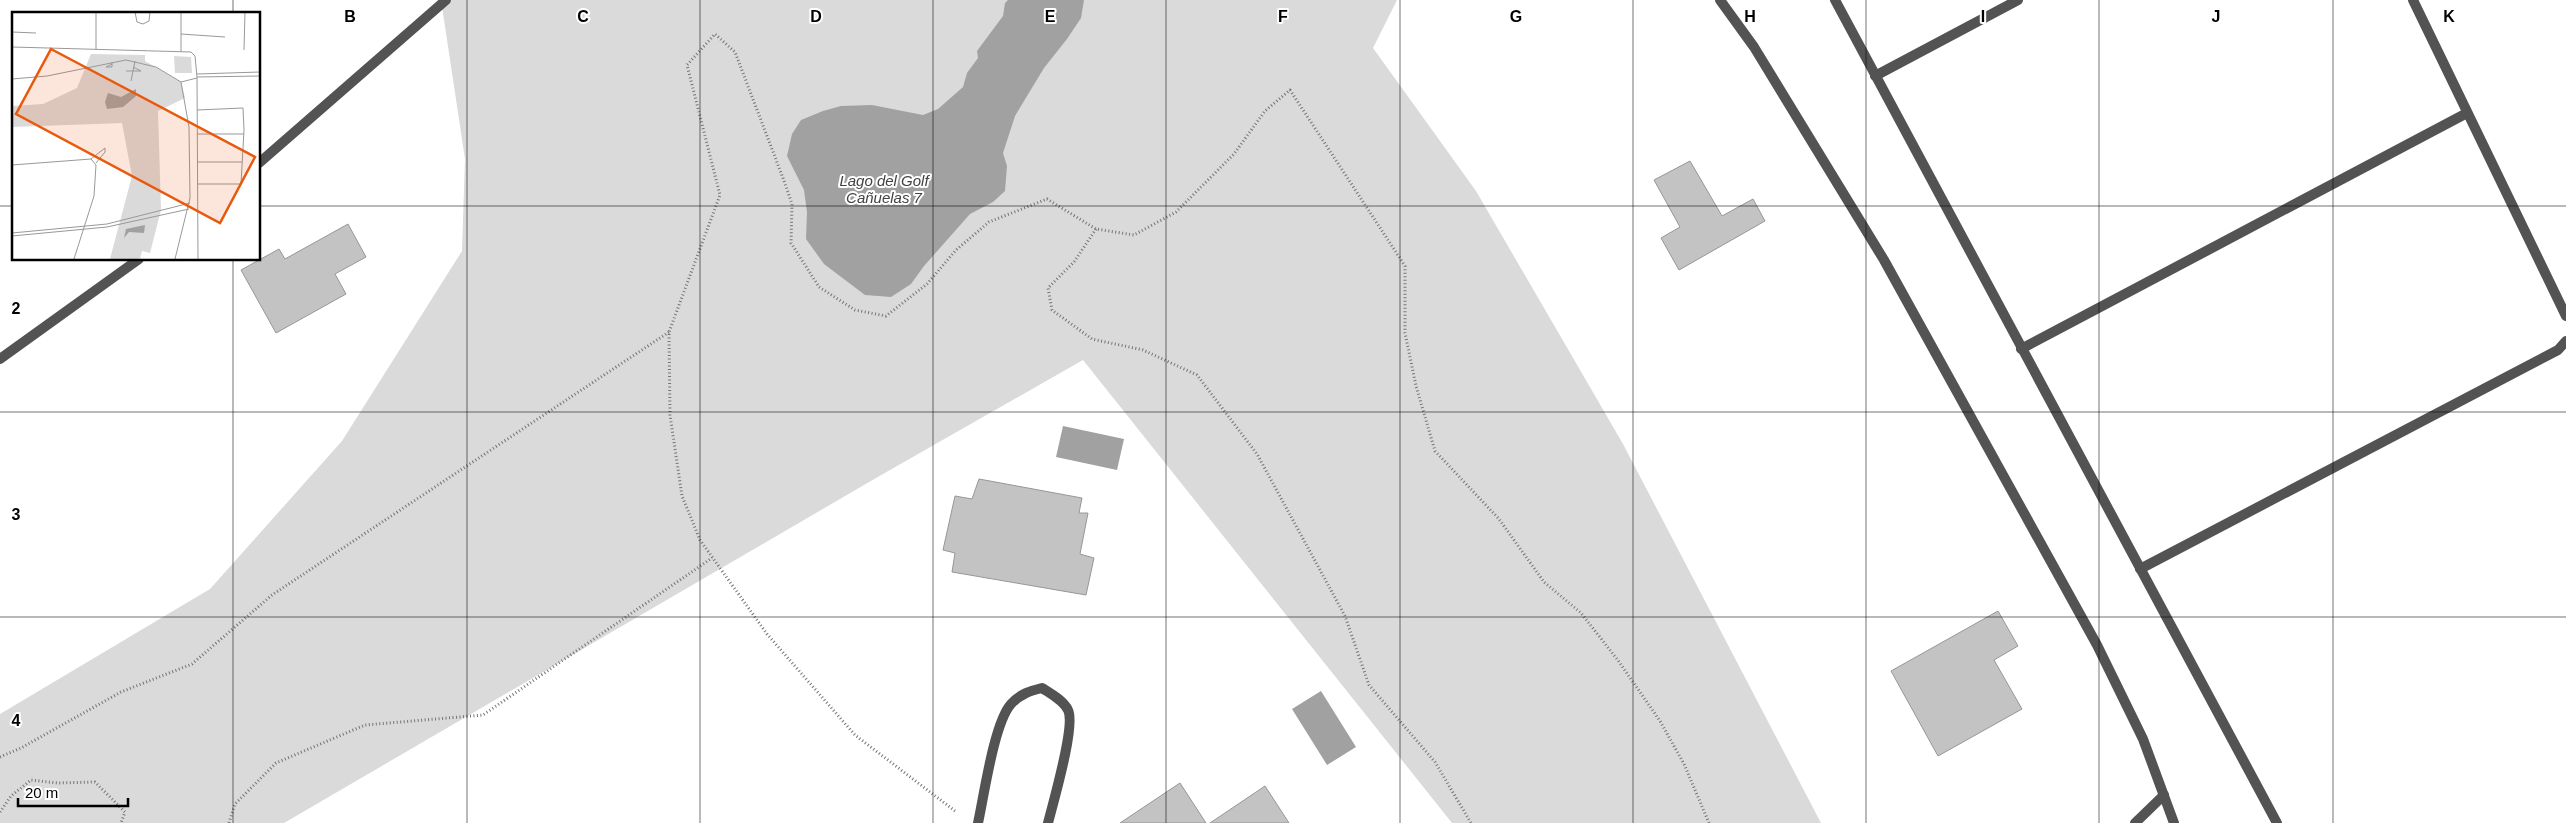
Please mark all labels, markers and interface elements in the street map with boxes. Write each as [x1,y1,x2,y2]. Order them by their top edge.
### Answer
text: B [344,8,356,25]
text: C [577,8,589,25]
text: D [810,8,822,25]
text: E [1045,8,1056,25]
text: F [1278,8,1288,25]
text: G [1510,8,1522,25]
text: H [1744,8,1756,25]
text: I [1981,8,1985,25]
text: J [2212,8,2220,25]
text: K [2443,8,2455,25]
inset map [12,12,260,260]
water label: Lago del Golf Cañuelas 7 [839,172,930,206]
text: 2 [12,300,21,317]
text: 3 [12,506,21,523]
text: 4 [12,712,21,729]
scale bar [18,776,128,808]
text: 20 m [25,784,58,801]

